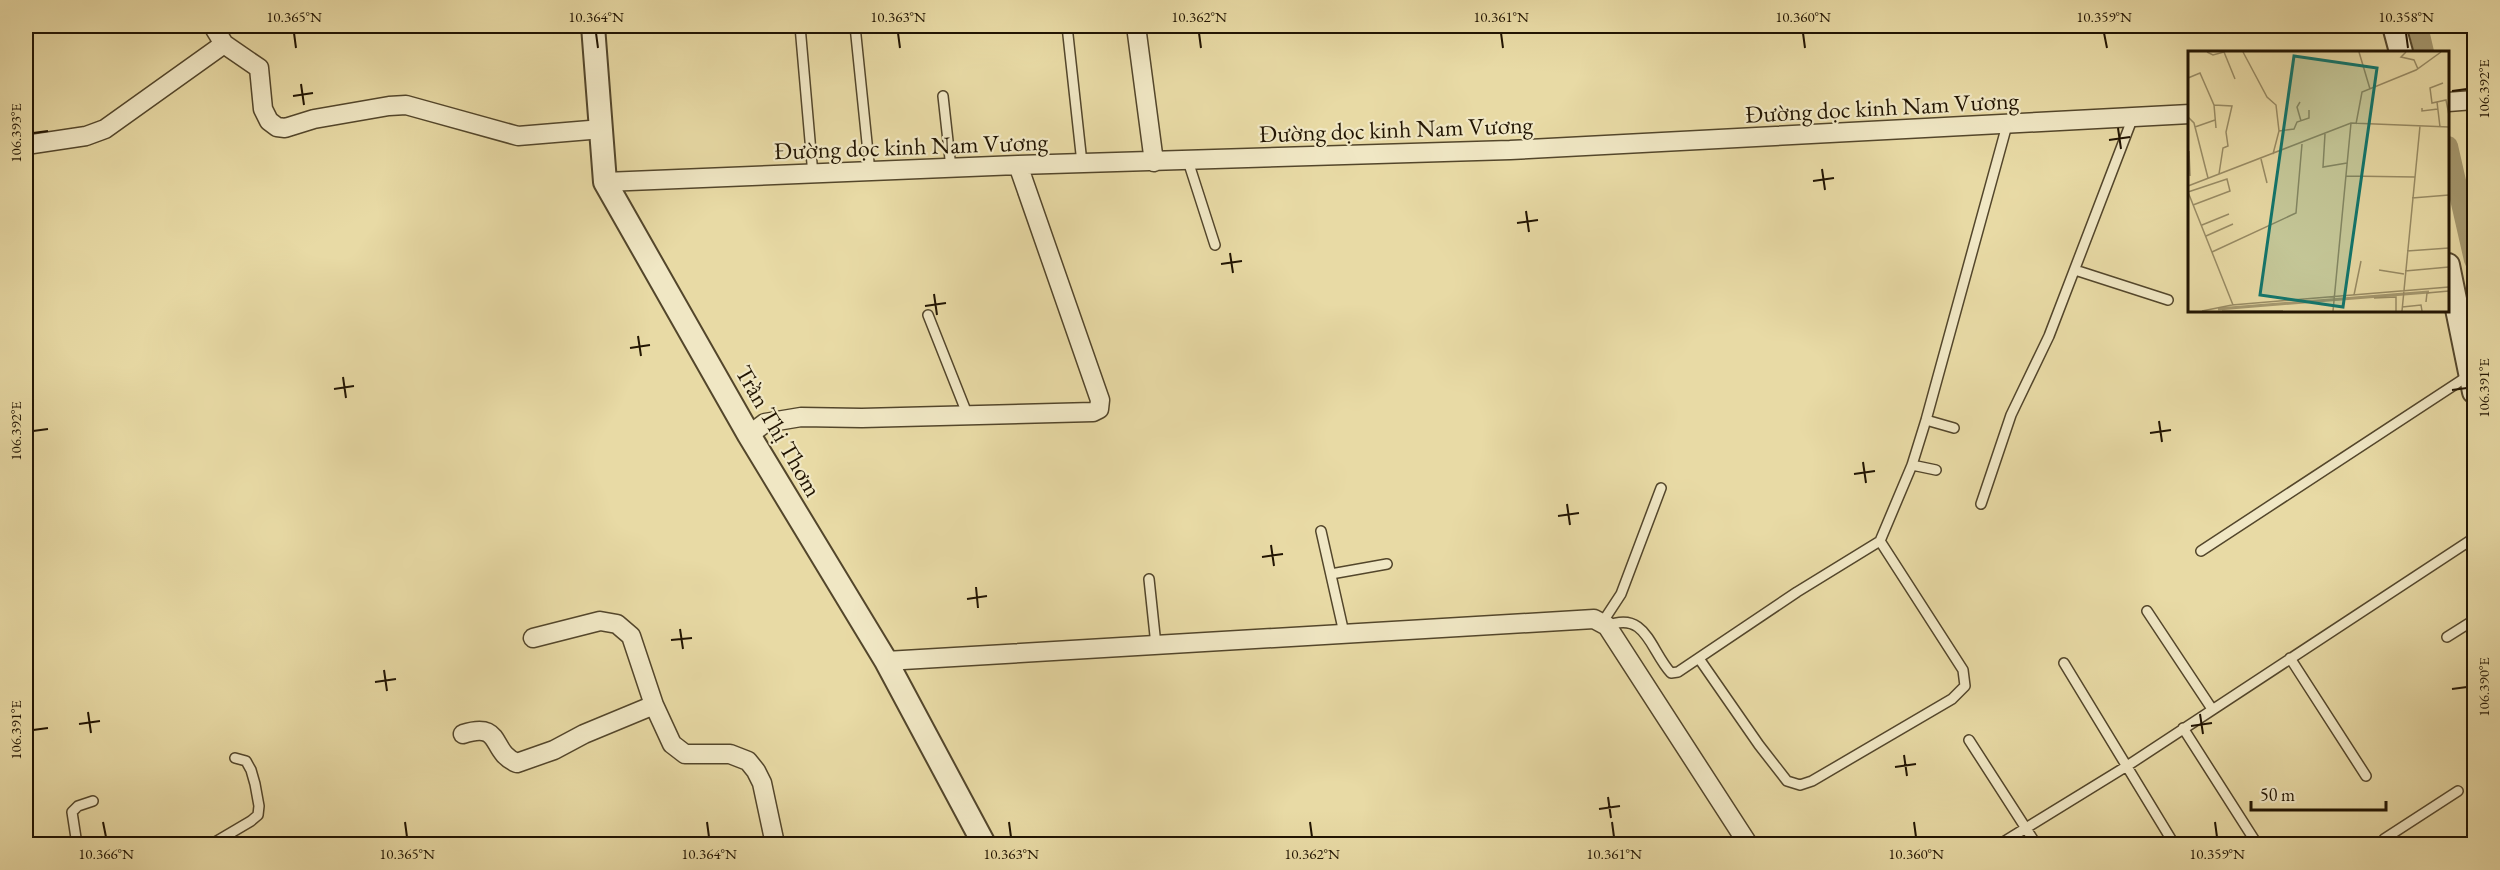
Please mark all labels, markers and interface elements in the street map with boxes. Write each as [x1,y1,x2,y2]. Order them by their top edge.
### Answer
text: 10.365°N [266,7,322,26]
text: 10.364°N [568,7,624,26]
text: 10.363°N [870,7,926,26]
text: 10.362°N [1171,7,1227,26]
text: 10.361°N [1473,7,1529,26]
text: 10.360°N [1775,7,1831,26]
text: 10.359°N [2076,7,2132,26]
text: 10.358°N [2378,7,2434,26]
inset map [2188,51,2449,312]
text: 106.392°E [2474,59,2493,119]
street label: Đường dọc kinh Nam Vương [1744,84,2020,130]
text: 106.393°E [6,103,25,163]
street label: Đường dọc kinh Nam Vương [1258,109,1534,149]
street label: Đường dọc kinh Nam Vương [773,126,1049,166]
text: 106.391°E [2474,358,2493,418]
street label: Trần Thị Thơm [729,360,829,503]
text: 106.392°E [6,401,25,461]
text: 106.390°E [2474,657,2493,717]
text: 106.391°E [6,700,25,760]
scale bar [2251,774,2386,812]
text: 50 m [2260,783,2295,806]
text: 10.366°N [78,844,134,863]
text: 10.365°N [379,844,435,863]
text: 10.364°N [681,844,737,863]
text: 10.363°N [983,844,1039,863]
text: 10.362°N [1284,844,1340,863]
text: 10.361°N [1586,844,1642,863]
text: 10.360°N [1888,844,1944,863]
text: 10.359°N [2189,844,2245,863]

